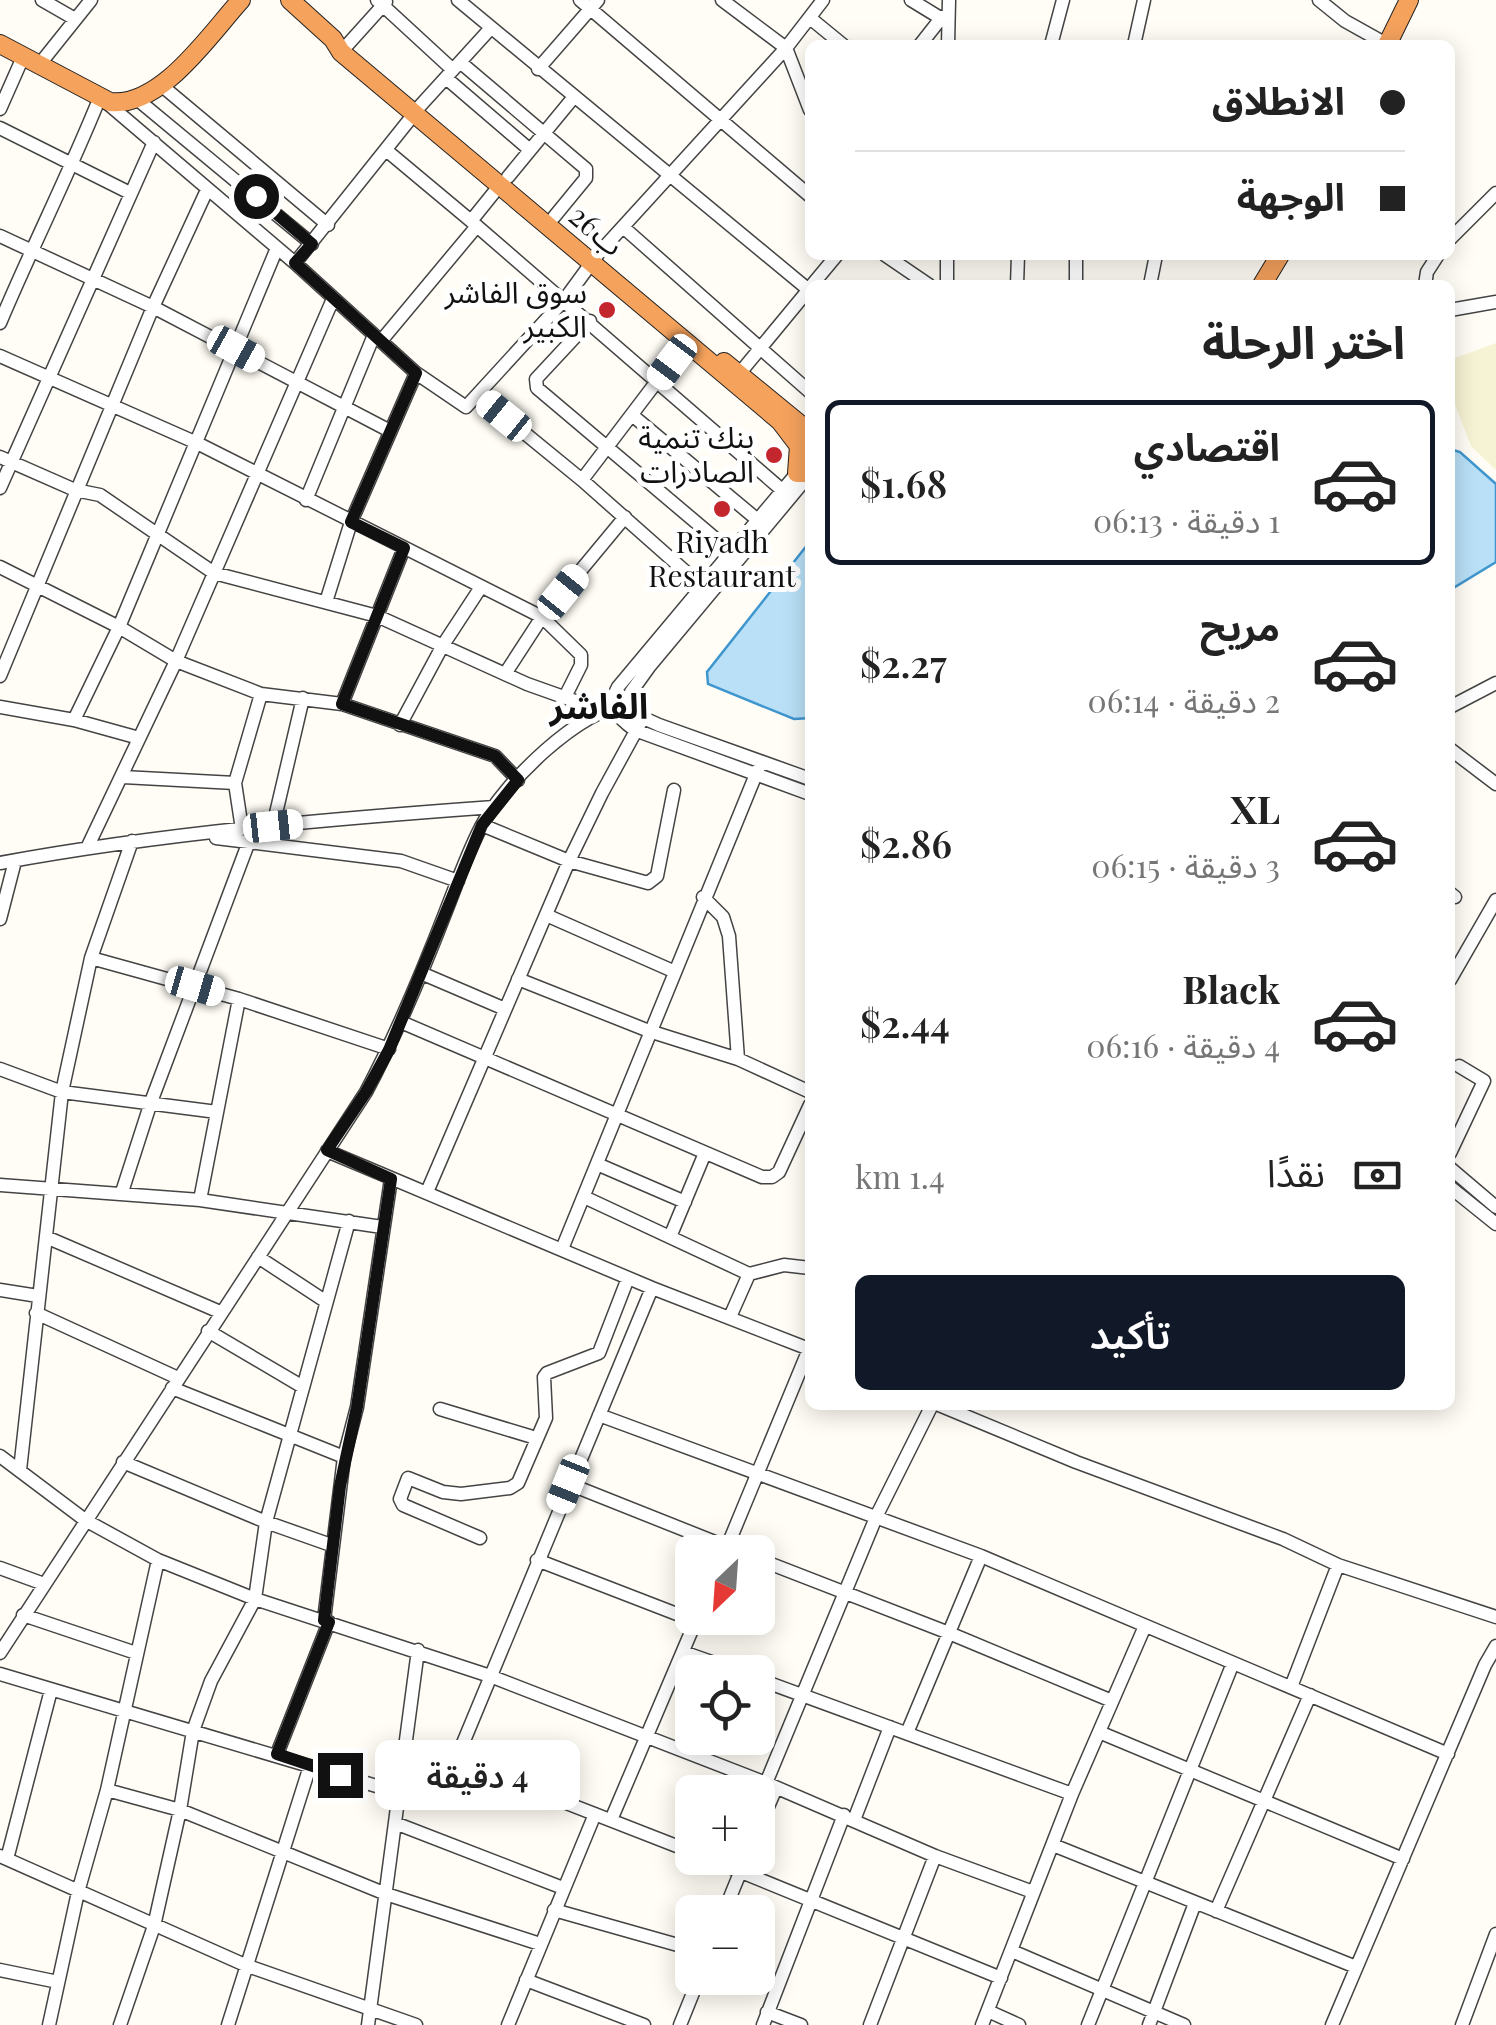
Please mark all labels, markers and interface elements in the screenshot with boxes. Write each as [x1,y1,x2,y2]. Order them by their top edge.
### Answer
text: الانطلاق [1212,74,1345,125]
text: الوجهة [1237,170,1345,221]
route start [234,174,279,219]
street label: 26ب [562,195,633,264]
place label: سوق الفاشر الكبير [444,271,587,345]
marker: سوق الفاشر الكبير [596,299,618,321]
text: اختر الرحلة [1202,310,1405,370]
car [202,321,270,377]
car [642,329,702,395]
car [471,385,537,447]
place label: بنك تنمية الصادرات [638,416,754,490]
text: اقتصادي [1134,420,1280,471]
icon: car [1310,438,1400,528]
marker: بنك تنمية الصادرات [763,444,785,466]
text: $1.68 [860,457,947,508]
marker: Riyadh Restaurant [711,498,733,520]
text: 1 دقيقة · 06:13 [1093,498,1280,541]
place label: Riyadh Restaurant [648,521,796,595]
car [532,559,594,625]
text: مريح [1200,600,1280,651]
icon: car [1310,618,1400,708]
text: $2.27 [860,637,947,688]
text: 2 دقيقة · 06:14 [1088,678,1280,721]
district label: الفاشر [548,681,648,728]
text: XL [1231,783,1280,834]
icon: car [1310,798,1400,888]
car [242,808,304,844]
text: $2.86 [860,817,952,868]
text: 3 دقيقة · 06:15 [1091,843,1280,886]
car [162,963,228,1009]
text: Black [1182,963,1280,1014]
icon: car [1310,978,1400,1068]
text: $2.44 [860,997,950,1048]
text: 4 دقيقة · 06:16 [1086,1023,1280,1066]
text: نقدًا [1267,1146,1325,1197]
icon: cash [1350,1148,1405,1203]
text: 1.4 km [855,1154,945,1197]
button: تأكيد [855,1275,1405,1390]
car [543,1451,593,1517]
north arrow [675,1535,775,1635]
map controls [675,1535,775,1995]
button: locate [675,1655,775,1755]
callout: 4 دقيقة [375,1740,580,1810]
route end [318,1753,363,1798]
text: 4 دقيقة [427,1753,528,1796]
button: + [675,1775,775,1875]
button: − [675,1895,775,1995]

